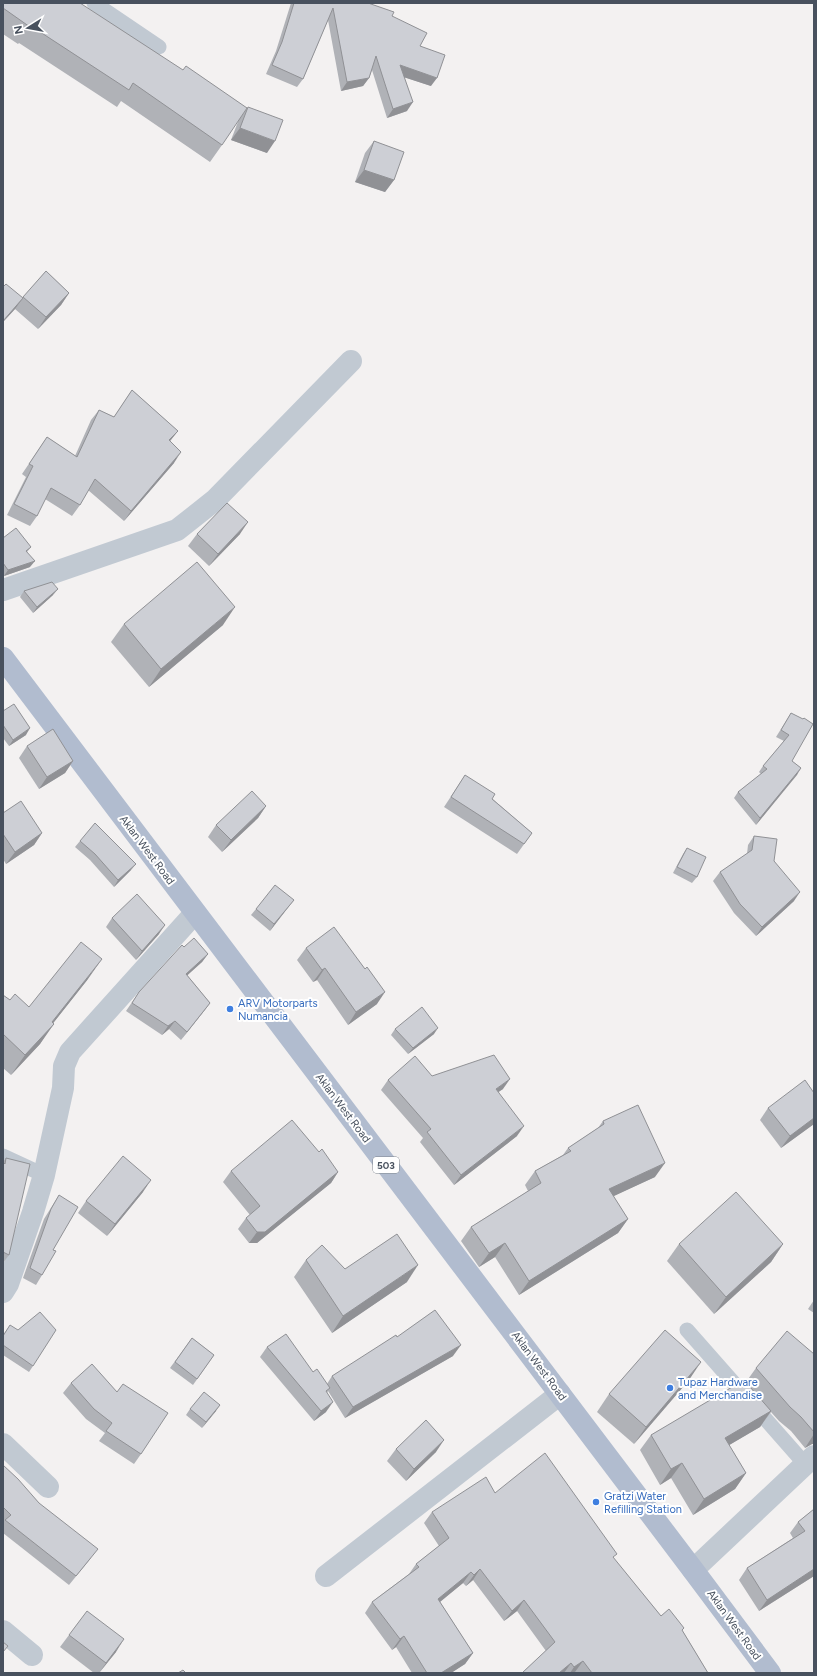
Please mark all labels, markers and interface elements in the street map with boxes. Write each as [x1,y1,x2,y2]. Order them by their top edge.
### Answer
north arrow [8,8,48,48]
text: N [11,24,26,35]
street label: Aklan West Road [117,813,177,887]
place label: ARV Motorparts Numancia [238,997,318,1023]
marker: ARV Motorparts Numancia [225,1004,235,1014]
street label: Aklan West Road [313,1071,373,1145]
road number: 503 [373,1157,399,1173]
street label: Aklan West Road [509,1329,569,1403]
place label: Tupaz Hardware and Merchandise [678,1376,762,1402]
marker: Tupaz Hardware and Merchandise [665,1383,675,1393]
place label: Gratzi Water Refilling Station [604,1490,682,1516]
marker: Gratzi Water Refilling Station [591,1497,601,1507]
street label: Aklan West Road [704,1588,764,1662]

